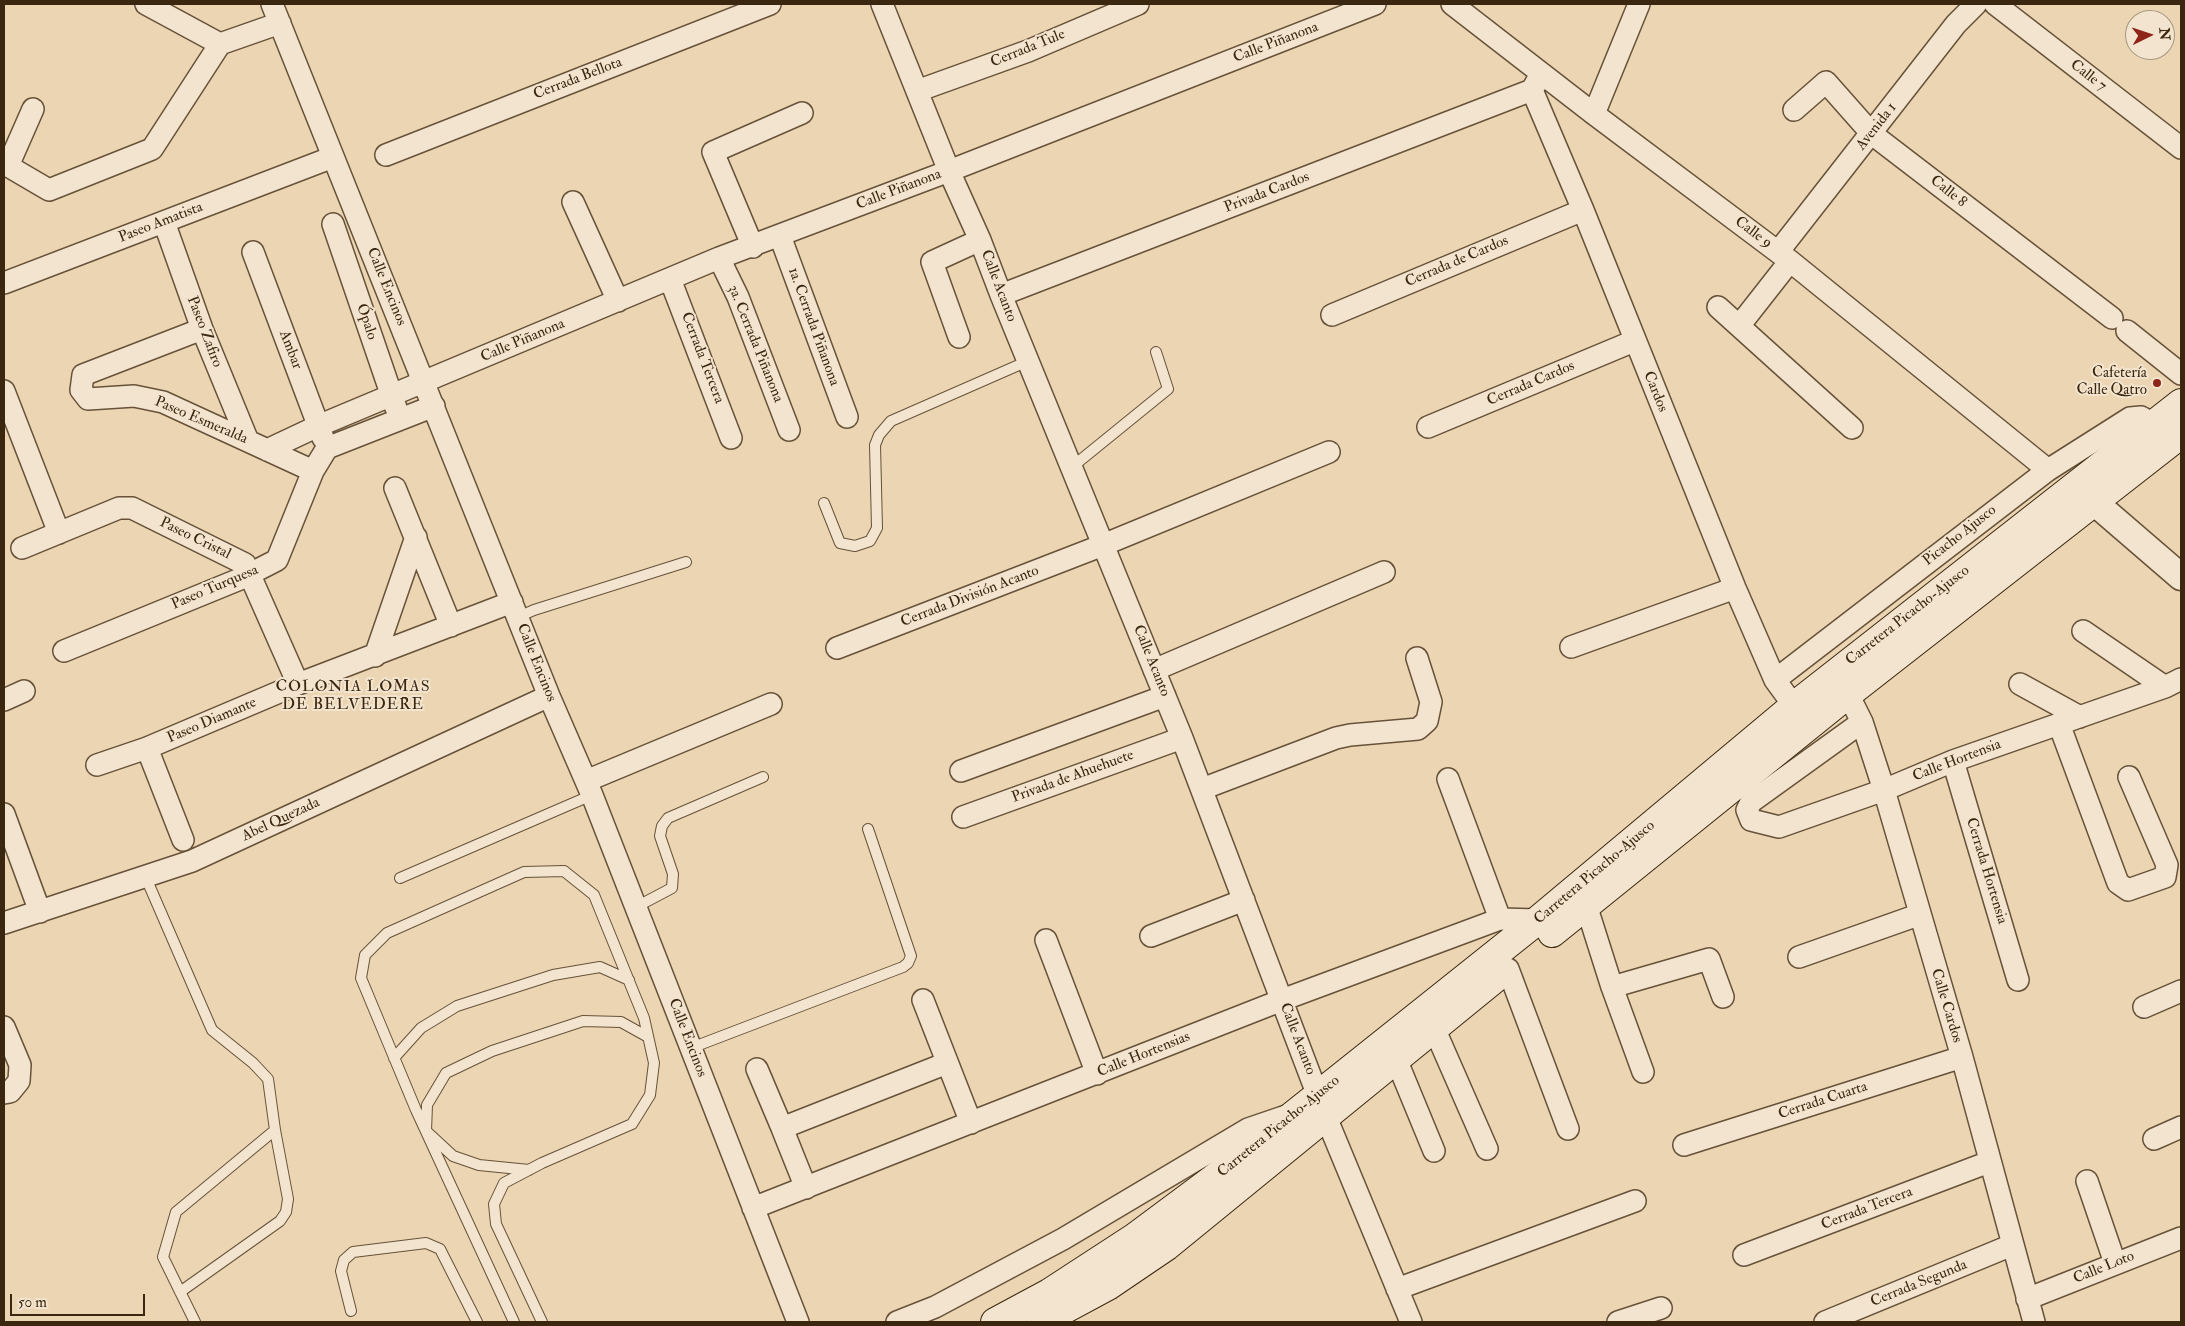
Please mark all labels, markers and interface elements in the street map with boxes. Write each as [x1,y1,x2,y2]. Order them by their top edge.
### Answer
north arrow [2125,10,2175,60]
street label: Calle Piñanona [1231,19,1321,67]
street label: Cerrada Tule [988,26,1068,72]
text: N [2156,27,2173,41]
street label: Cerrada Bellota [531,54,625,104]
street label: Calle 7 [2066,56,2110,96]
street label: Avenida 1 [1853,100,1901,154]
street label: Calle Piñanona [854,166,944,214]
street label: Privada Cardos [1222,169,1312,217]
street label: Calle 8 [1926,172,1970,212]
street label: Paseo Amatista [116,199,206,247]
street label: Calle 9 [1731,213,1775,253]
street label: Cerrada de Cardos [1403,232,1511,292]
street label: Calle Encinos [362,245,410,329]
street label: Calle Acanto [976,247,1020,325]
street label: 1a. Cerrada Piñanona [783,265,843,389]
street label: 3a. Cerrada Piñanona [723,283,787,405]
street label: Paseo Zafiro [182,294,226,370]
street label: Ópalo [351,302,381,342]
street label: Cerrada Tercera [676,310,728,406]
street label: Calle Piñanona [478,315,568,367]
street label: Ambar [274,328,306,372]
street label: Cerrada Cardos [1484,357,1578,411]
place label: Cafetería Calle Qatro [2076,365,2147,400]
street label: Cardos [1639,369,1671,415]
marker: Cafetería Calle Qatro [2151,377,2163,389]
street label: Paseo Esmeralda [152,393,250,449]
street label: Picacho Ajusco [1920,502,2000,570]
street label: Paseo Cristal [157,514,233,564]
street label: Paseo Turquesa [169,562,261,614]
street label: Cerrada División Acanto [898,562,1042,632]
street label: Carretera Picacho-Ajusco [1843,562,1973,670]
street label: Calle Encinos [512,621,560,705]
street label: Calle Acanto [1129,623,1173,699]
district label: COLONIA LOMAS DE BELVEDERE [274,678,432,716]
street label: Paseo Diamante [165,694,259,748]
street label: Calle Hortensia [1910,736,2004,786]
street label: Privada de Ahuehuete [1010,747,1136,807]
street label: Abel Quezada [239,794,323,846]
street label: Cerrada Hortensia [1961,816,2011,926]
street label: Carretera Picacho-Ajusco [1531,817,1659,929]
street label: Calle Cardos [1926,967,1966,1045]
street label: Calle Encinos [664,996,710,1080]
street label: Calle Acanto [1275,1000,1319,1078]
street label: Calle Hortensias [1095,1028,1193,1082]
street label: Carretera Picacho-Ajusco [1214,1072,1344,1182]
street label: Cerrada Cuarta [1776,1078,1870,1124]
street label: Cerrada Tercera [1819,1183,1915,1235]
street label: Calle Loto [2071,1248,2137,1288]
street label: Cerrada Segunda [1868,1256,1970,1312]
scale bar [12,1284,148,1316]
text: 50 m [18,1293,47,1312]

